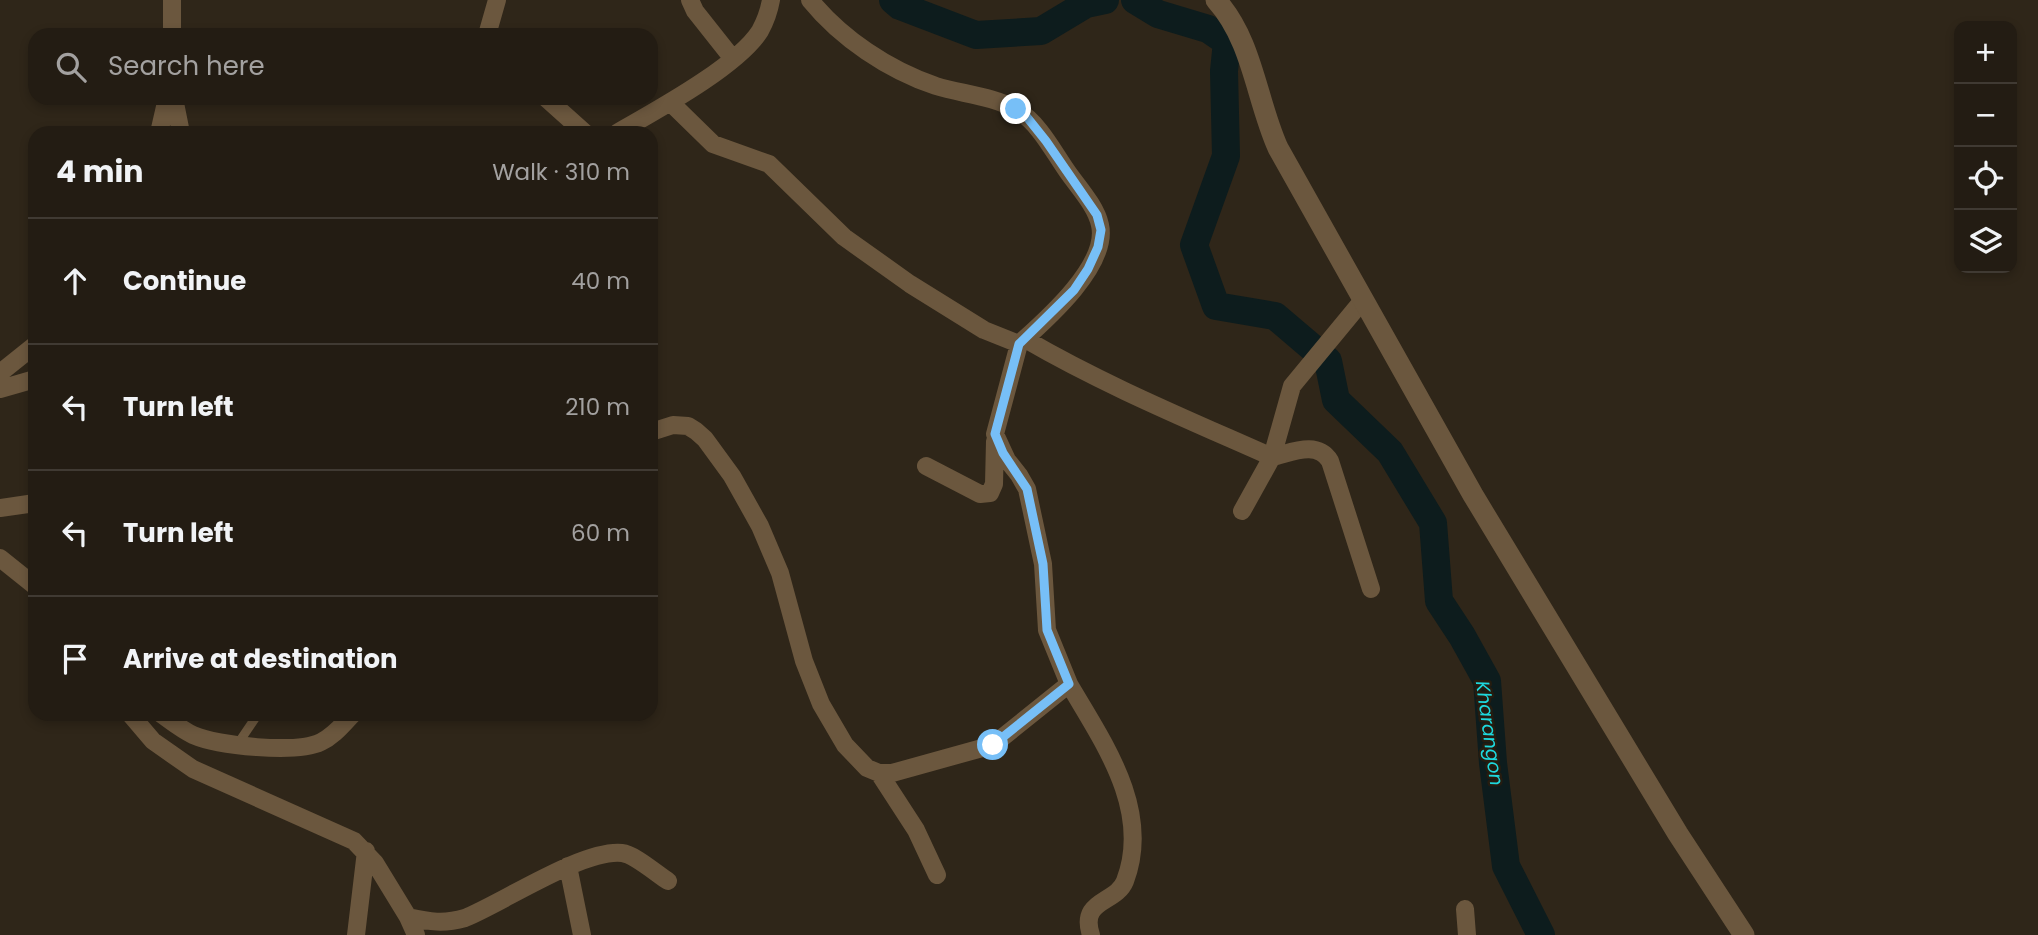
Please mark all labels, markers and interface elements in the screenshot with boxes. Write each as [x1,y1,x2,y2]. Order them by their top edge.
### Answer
map controls [1954,21,2017,273]
button: + [1954,21,2017,84]
search box [28,28,658,105]
icon: search [52,48,90,86]
text: Search here [108,48,265,84]
button: − [1954,84,2017,147]
route end [1000,93,1031,124]
button: locate [1954,147,2017,210]
text: 4 min [56,150,144,193]
text: Walk · 310 m [492,156,630,188]
button: layers [1954,210,2017,273]
icon: ahead [56,262,94,300]
text: Continue [123,263,246,299]
text: 40 m [571,265,630,297]
icon: left [56,388,94,426]
text: Turn left [123,389,234,425]
text: 210 m [565,391,630,423]
icon: left [56,514,94,552]
text: Turn left [123,515,234,551]
text: 60 m [571,517,630,549]
icon: arrive [56,640,94,678]
text: Arrive at destination [123,641,398,677]
water label: Kharangon [1469,679,1510,787]
route start [977,729,1008,760]

